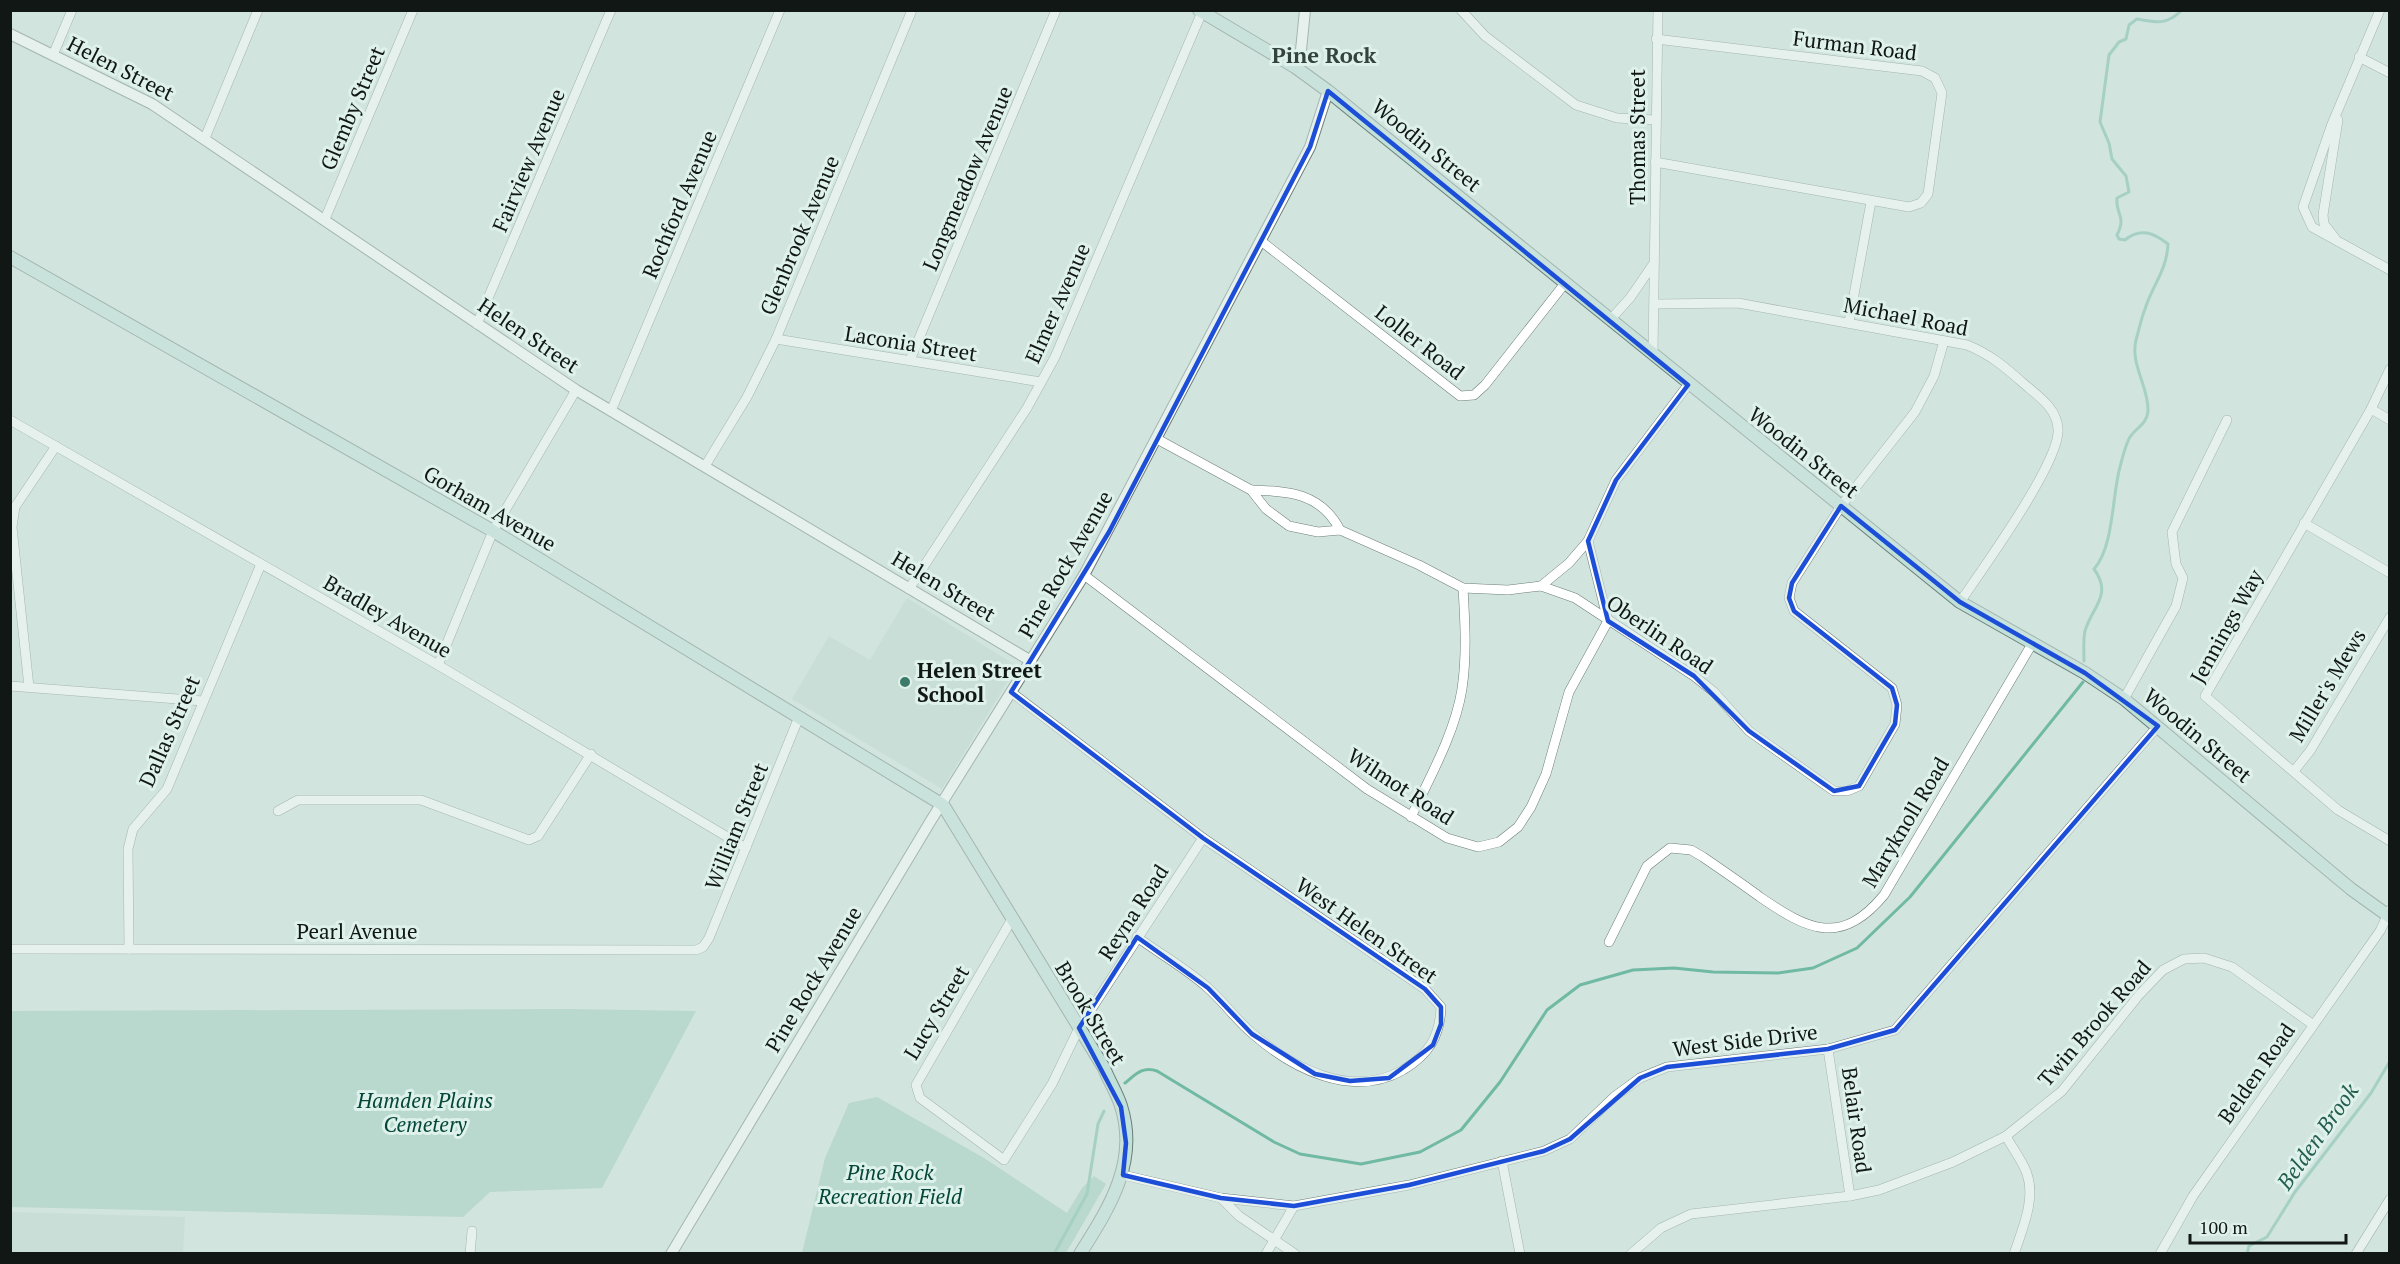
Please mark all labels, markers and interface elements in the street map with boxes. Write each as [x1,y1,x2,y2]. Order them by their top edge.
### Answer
street label: Furman Road [1791,24,1919,67]
street label: Helen Street [63,29,179,107]
district label: Pine Rock [1272,40,1377,69]
street label: Glemby Street [313,41,391,174]
street label: Thomas Street [1623,69,1651,205]
street label: Longmeadow Avenue [915,82,1019,274]
street label: Fairview Avenue [485,84,571,236]
street label: Woodin Street [1366,92,1488,198]
street label: Rochford Avenue [635,126,723,282]
street label: Glenbrook Avenue [753,151,845,319]
street label: Elmer Avenue [1018,238,1096,368]
street label: Michael Road [1841,290,1971,342]
street label: Helen Street [473,291,585,379]
street label: Loller Road [1369,298,1471,386]
street label: Laconia Street [843,319,979,367]
street label: Woodin Street [1743,400,1865,504]
street label: Gorham Avenue [419,459,561,557]
street label: Pine Rock Avenue [1011,485,1119,643]
street label: Helen Street [887,544,1001,628]
street label: Jennings Way [2183,564,2269,688]
street label: Bradley Avenue [319,568,457,664]
street label: Oberlin Road [1601,588,1719,680]
street label: Miller's Mews [2282,623,2372,747]
place label: Helen Street School [917,656,1043,708]
street label: Dallas Street [132,671,206,791]
marker: Helen Street School [898,675,912,689]
street label: Woodin Street [2138,682,2258,789]
street label: Wilmot Road [1342,741,1460,831]
street label: Maryknoll Road [1855,751,1955,892]
street label: William Street [698,758,774,894]
street label: Reyna Road [1092,858,1175,965]
street label: West Helen Street [1291,871,1444,990]
street label: Pine Rock Avenue [758,901,868,1057]
street label: Pearl Avenue [297,917,417,945]
street label: Twin Brook Road [2031,953,2157,1092]
street label: Brook Street [1049,956,1133,1070]
street label: Lucy Street [897,960,975,1064]
street label: West Side Drive [1671,1017,1819,1063]
street label: Belden Road [2211,1017,2301,1129]
street label: Belair Road [1836,1065,1878,1175]
water label: Belden Brook [2269,1077,2365,1196]
park label: Hamden Plains Cemetery [356,1086,493,1138]
park label: Pine Rock Recreation Field [817,1158,963,1210]
scale bar [2190,1207,2346,1245]
text: 100 m [2199,1215,2248,1239]

